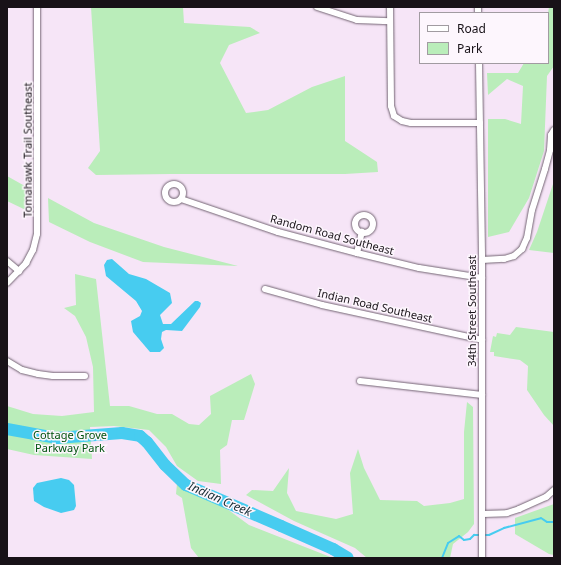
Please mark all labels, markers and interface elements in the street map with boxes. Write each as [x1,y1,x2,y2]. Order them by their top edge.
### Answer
legend [419,12,549,64]
text: Road [457,20,486,37]
text: Park [457,40,482,57]
street label: Tomahawk Trail Southeast [21,82,35,218]
street label: Random Road Southeast [269,212,395,258]
street label: 34th Street Southeast [465,255,479,367]
street label: Indian Road Southeast [316,286,434,326]
park label: Cottage Grove Parkway Park [33,429,107,455]
water label: Indian Creek [186,479,254,519]

